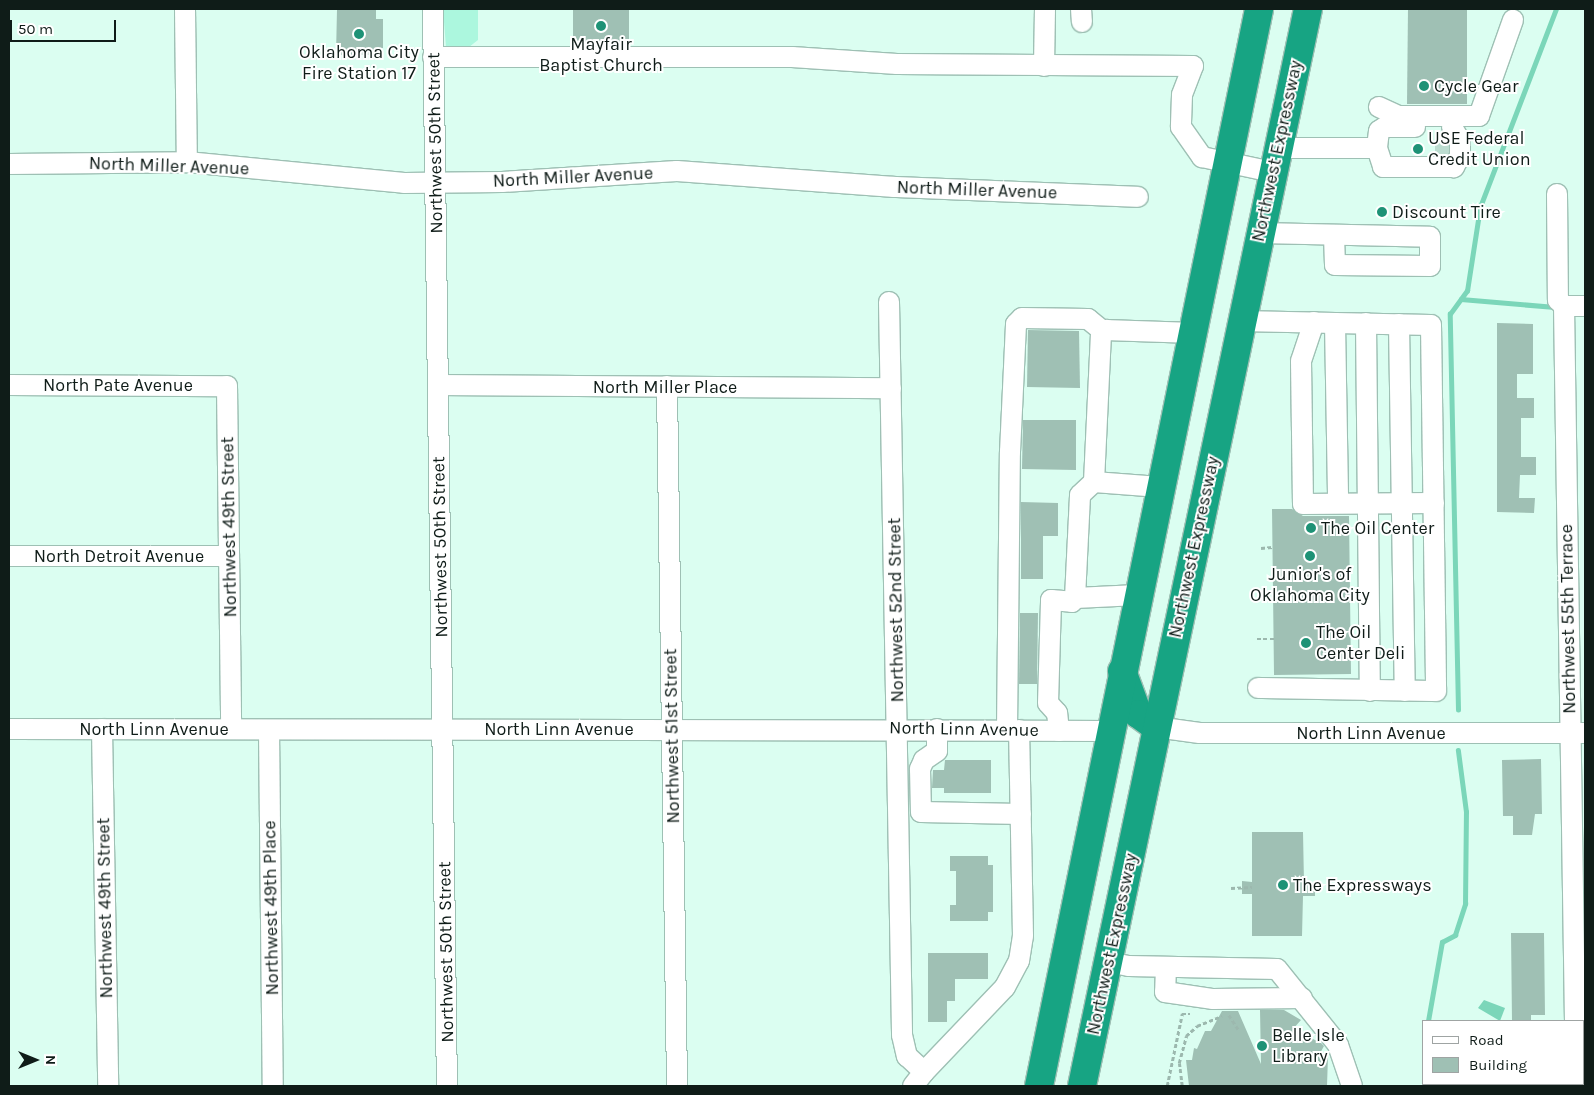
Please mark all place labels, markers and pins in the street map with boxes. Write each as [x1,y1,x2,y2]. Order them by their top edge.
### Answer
marker: Mayfair Baptist Church [595,20,607,32]
marker: Oklahoma City Fire Station 17 [353,28,365,40]
place label: Mayfair Baptist Church [539,34,663,76]
place label: Oklahoma City Fire Station 17 [299,42,419,84]
place label: Cycle Gear [1434,75,1519,97]
marker: Cycle Gear [1418,80,1430,92]
place label: USE Federal Credit Union [1428,128,1531,170]
marker: USE Federal Credit Union [1412,143,1424,155]
place label: Discount Tire [1392,201,1501,223]
marker: Discount Tire [1376,206,1388,218]
place label: The Oil Center [1321,517,1434,539]
marker: The Oil Center [1305,522,1317,534]
marker: Junior's of Oklahoma City [1304,550,1316,562]
place label: Junior's of Oklahoma City [1250,564,1370,606]
place label: The Oil Center Deli [1316,622,1405,664]
marker: The Oil Center Deli [1300,637,1312,649]
place label: The Expressways [1293,874,1432,896]
marker: The Expressways [1277,879,1289,891]
place label: Belle Isle Library [1272,1025,1345,1068]
marker: Belle Isle Library [1256,1040,1268,1052]

